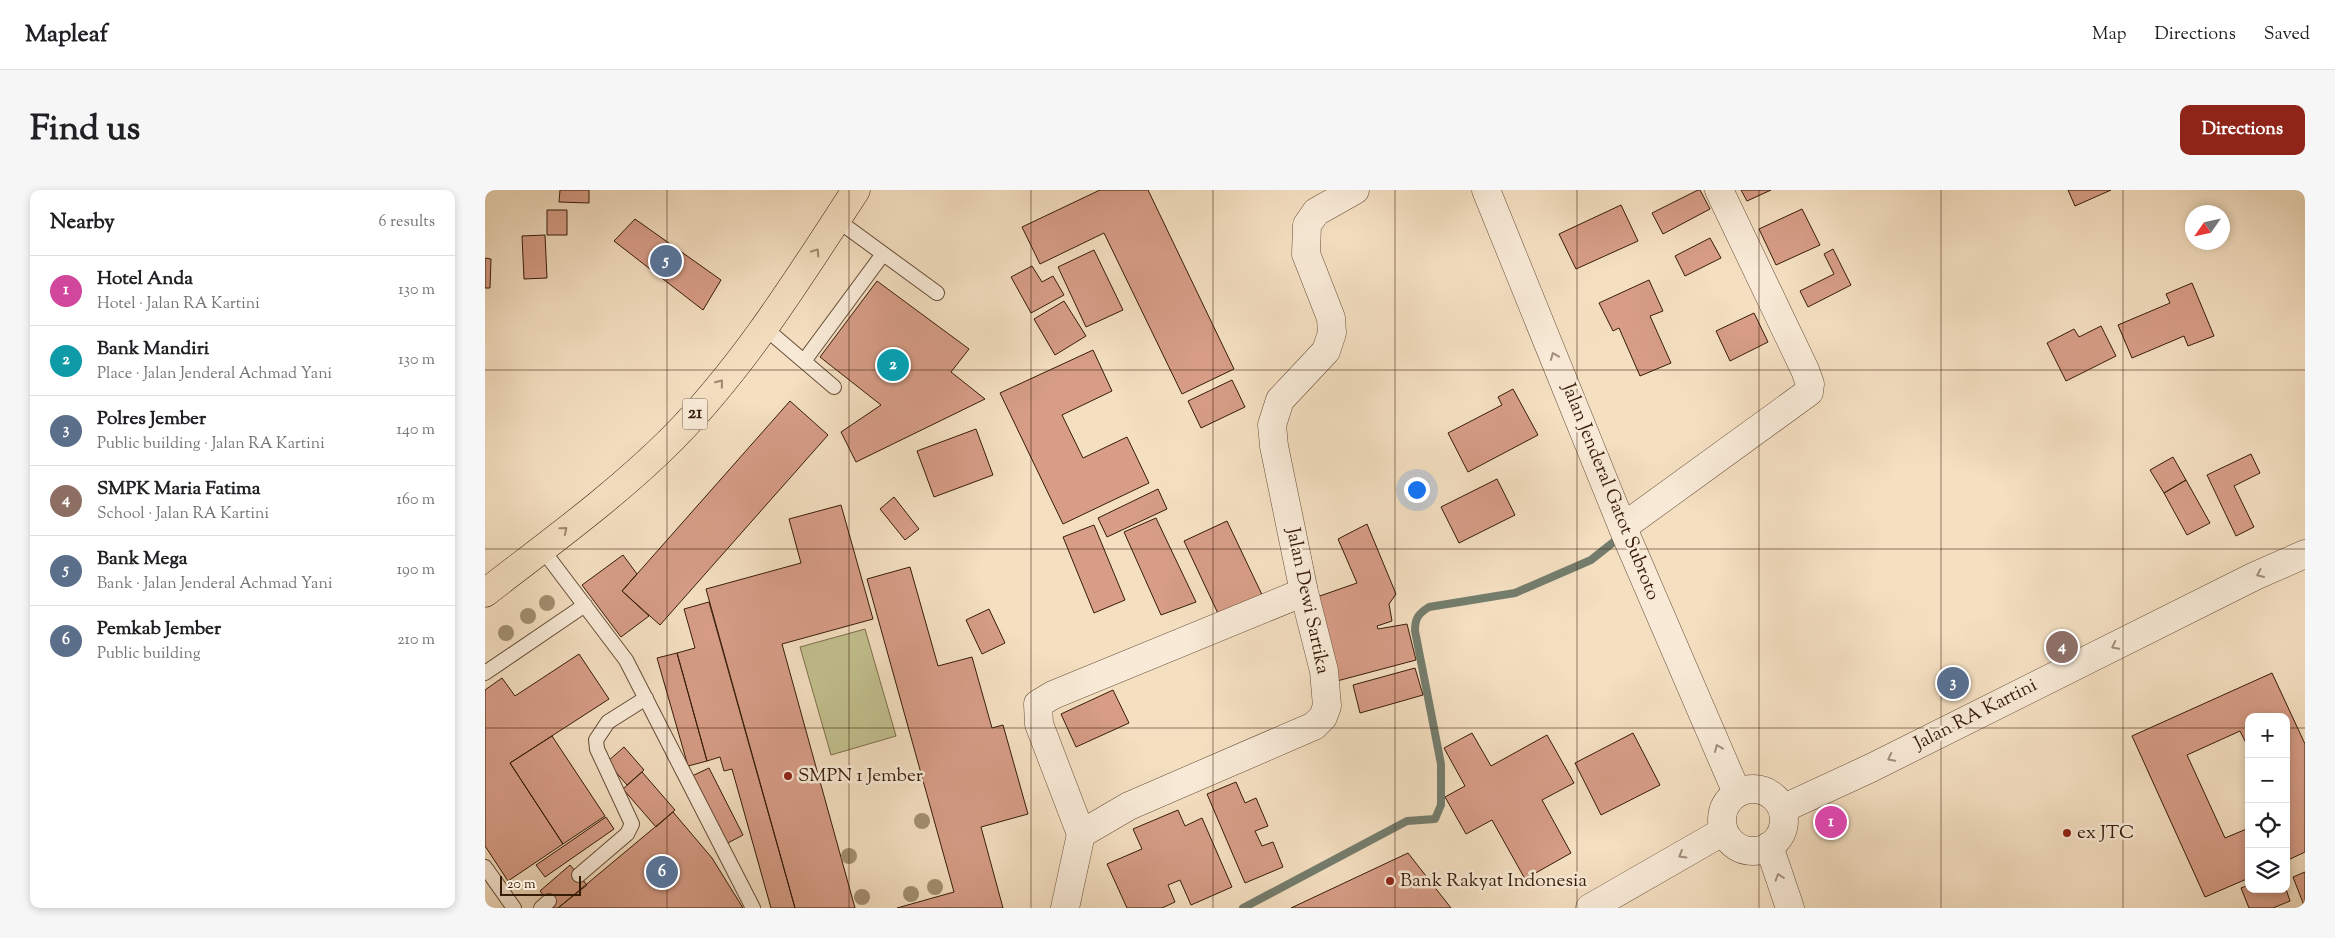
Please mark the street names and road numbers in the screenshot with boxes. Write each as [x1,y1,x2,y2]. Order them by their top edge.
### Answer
street label: Jalan Jenderal Gatot Subroto [1554,379,1666,605]
road number: 21 [683,398,707,430]
street label: Jalan Dewi Sartika [1278,524,1336,677]
street label: Jalan RA Kartini [1909,672,2042,758]

